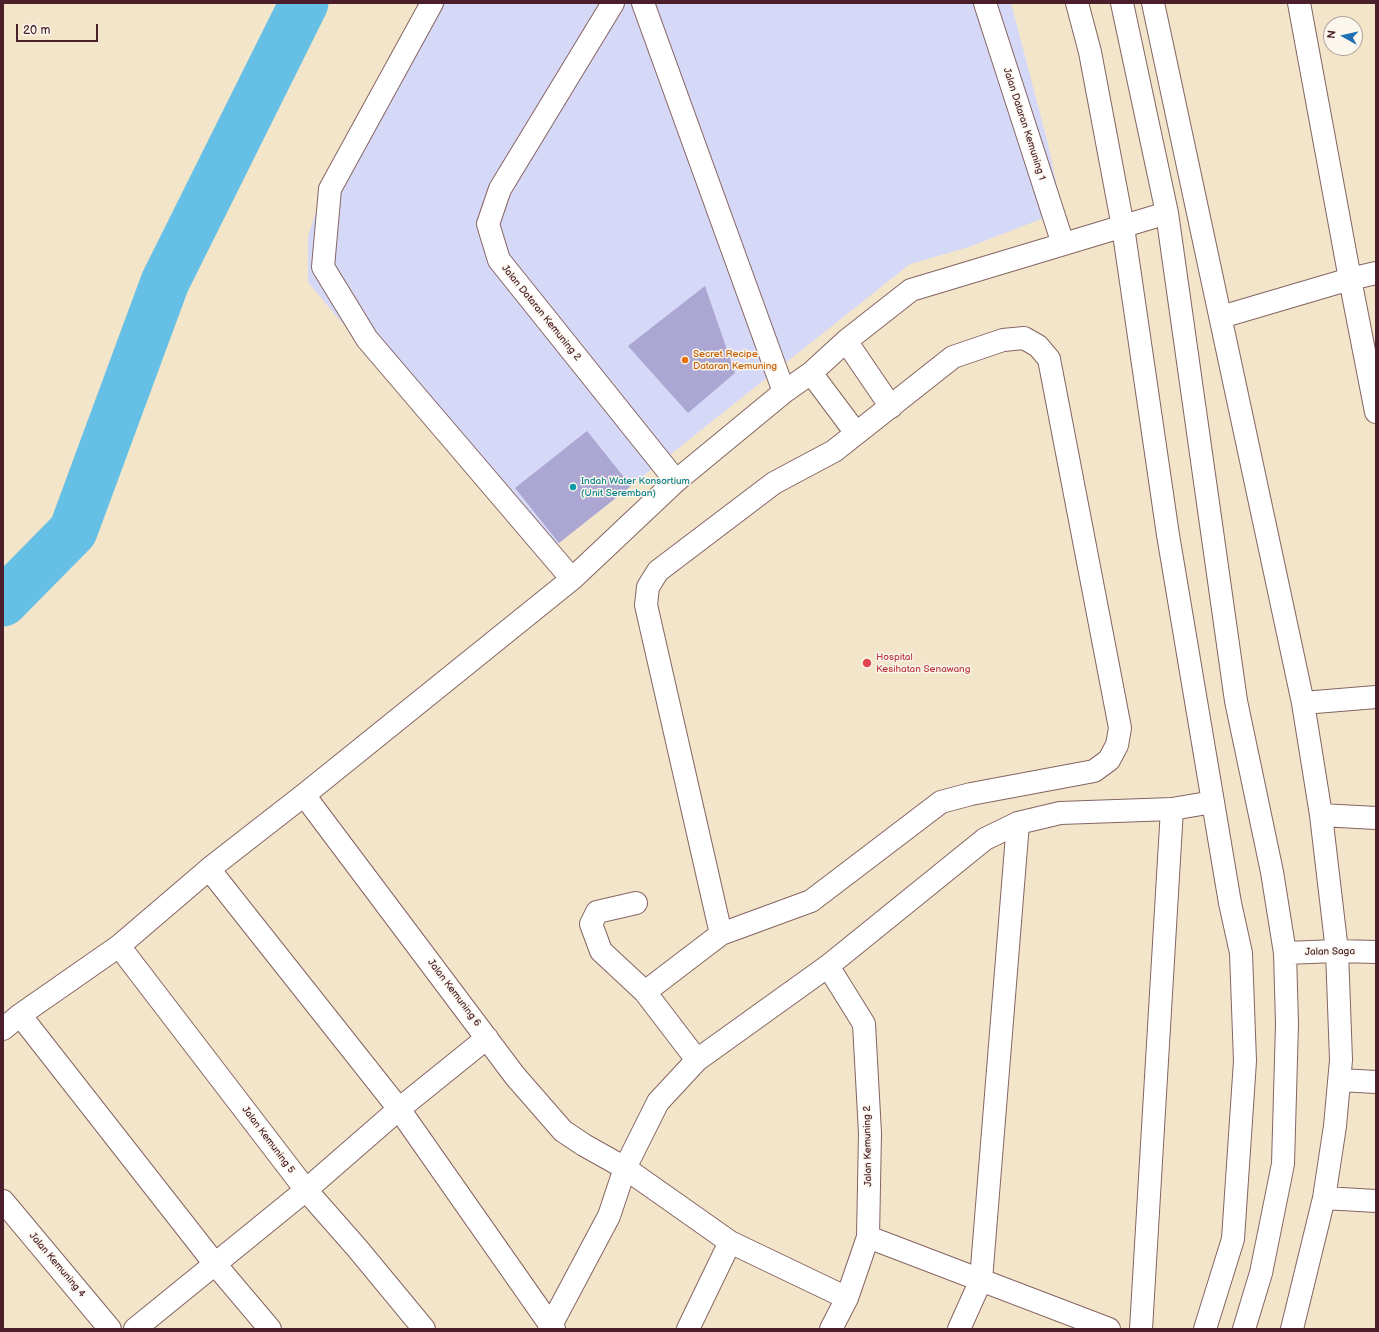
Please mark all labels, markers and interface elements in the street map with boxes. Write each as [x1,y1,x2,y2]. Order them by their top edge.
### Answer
scale bar [18,16,100,42]
north arrow [1323,16,1363,56]
text: 20 m [23,23,50,38]
text: N [1325,29,1339,39]
street label: Jalan Dataran Kemuning 1 [1000,66,1048,182]
street label: Jalan Dataran Kemuning 2 [499,263,583,363]
place label: Secret Recipe Dataran Kemuning [693,348,777,372]
marker: Secret Recipe Dataran Kemuning [680,355,690,365]
place label: Indah Water Konsortium (Unit Seremban) [581,475,690,498]
marker: Indah Water Konsortium (Unit Seremban) [568,482,578,492]
place label: Hospital Kesihatan Senawang [876,651,971,674]
marker: Hospital Kesihatan Senawang [861,657,873,669]
street label: Jalan Saga [1305,946,1355,958]
street label: Jalan Kemuning 6 [425,957,483,1029]
street label: Jalan Kemuning 5 [239,1104,297,1176]
street label: Jalan Kemuning 2 [861,1105,875,1187]
street label: Jalan Kemuning 4 [26,1230,88,1300]

